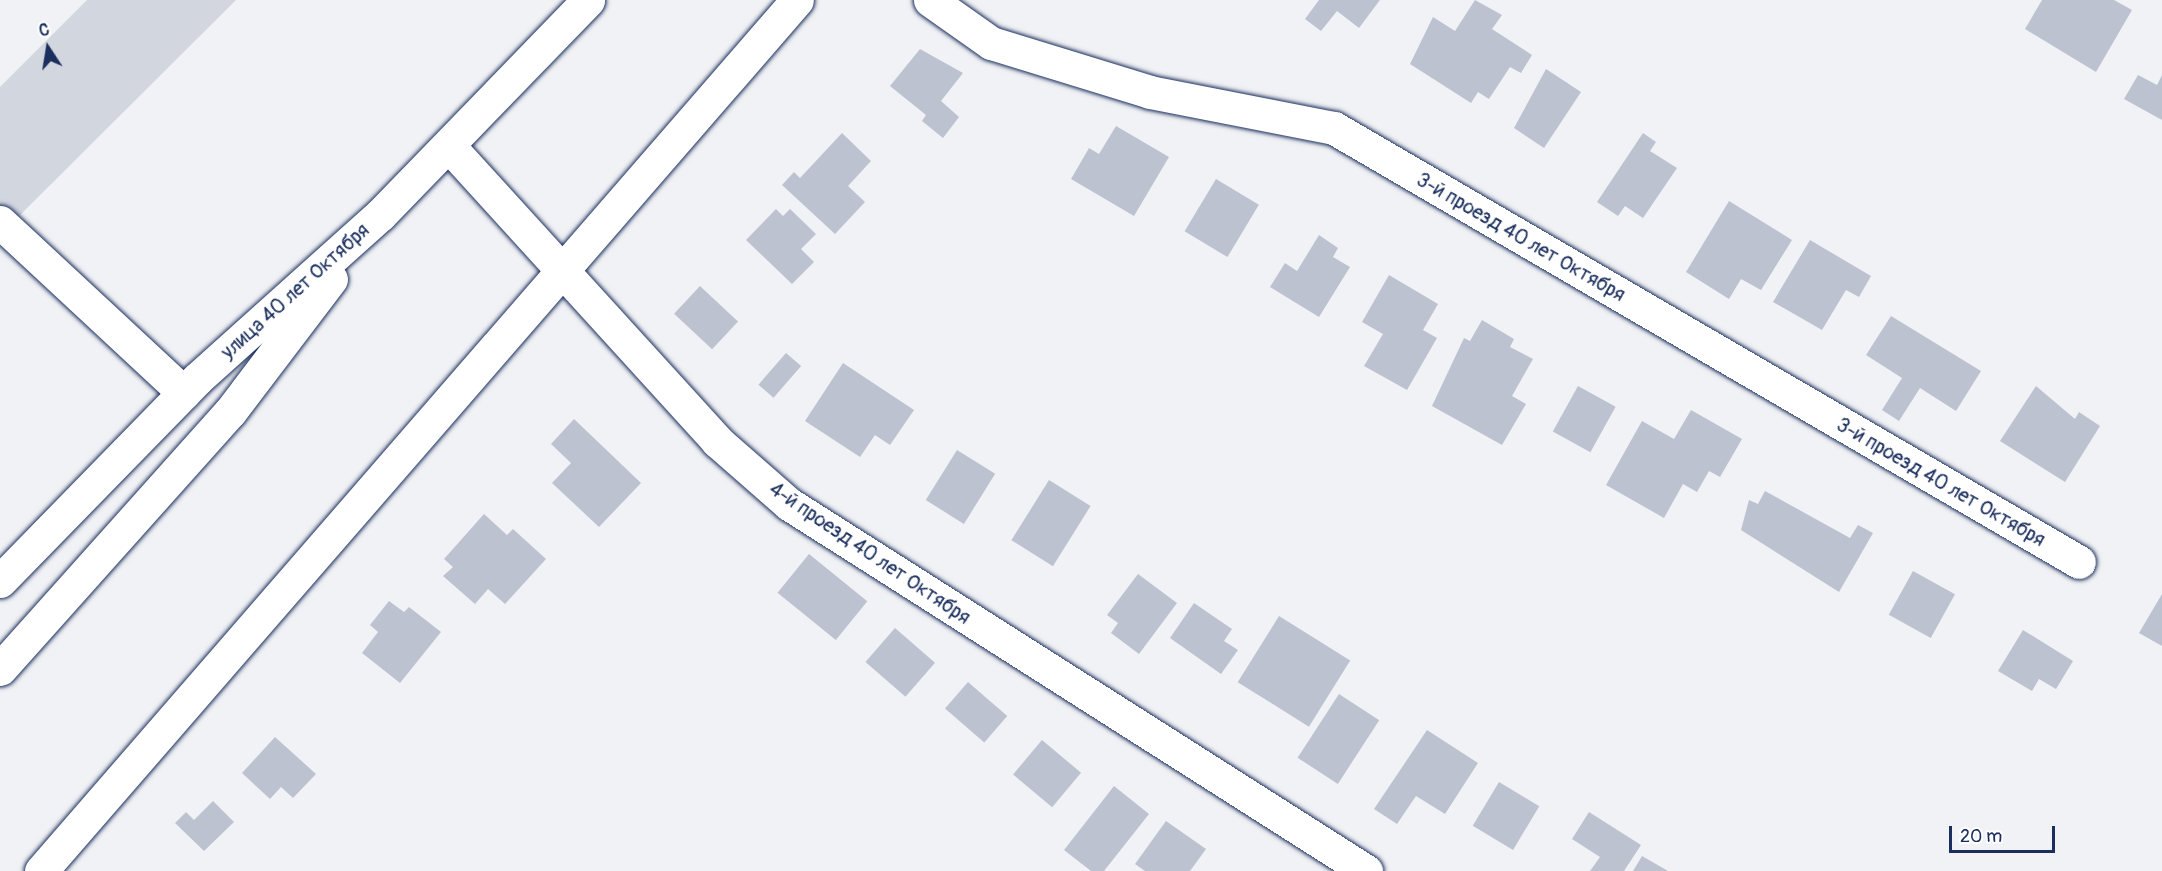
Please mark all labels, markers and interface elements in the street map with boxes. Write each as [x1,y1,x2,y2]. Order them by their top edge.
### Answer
north arrow [18,18,78,78]
text: С [37,20,51,41]
street label: 3-й проезд 40 лет Октября [1412,167,1630,307]
street label: улица 40 лет Октября [216,218,374,364]
street label: 3-й проезд 40 лет Октября [1832,412,2050,552]
street label: 4-й проезд 40 лет Октября [765,477,975,629]
scale bar [1952,814,2058,852]
text: 20 m [1960,825,2002,848]

